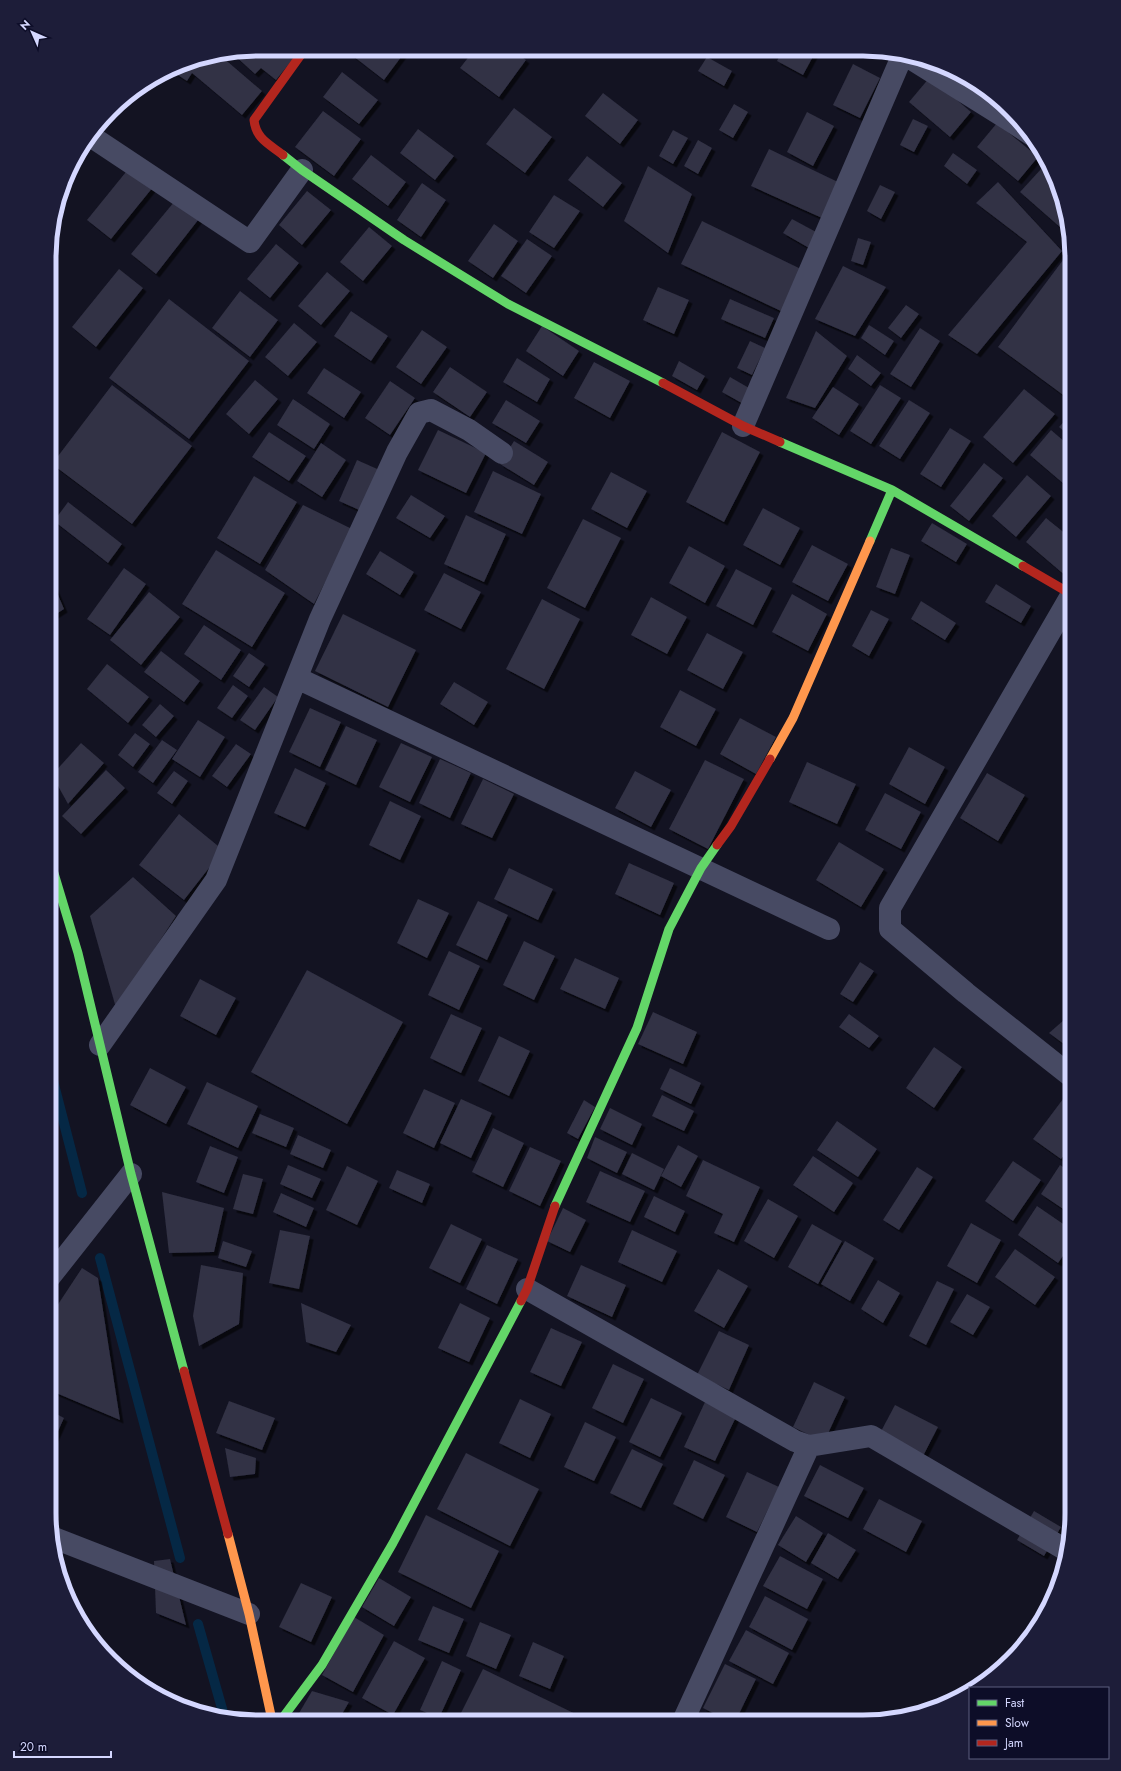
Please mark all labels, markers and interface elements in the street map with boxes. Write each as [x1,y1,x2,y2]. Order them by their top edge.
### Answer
north arrow [12,12,52,52]
text: N [16,16,34,34]
legend [969,1687,1109,1759]
text: Fast [1005,1694,1024,1712]
text: Slow [1005,1714,1030,1732]
scale bar [14,1733,111,1759]
text: Jam [1003,1734,1023,1752]
text: 20 m [20,1738,47,1756]

